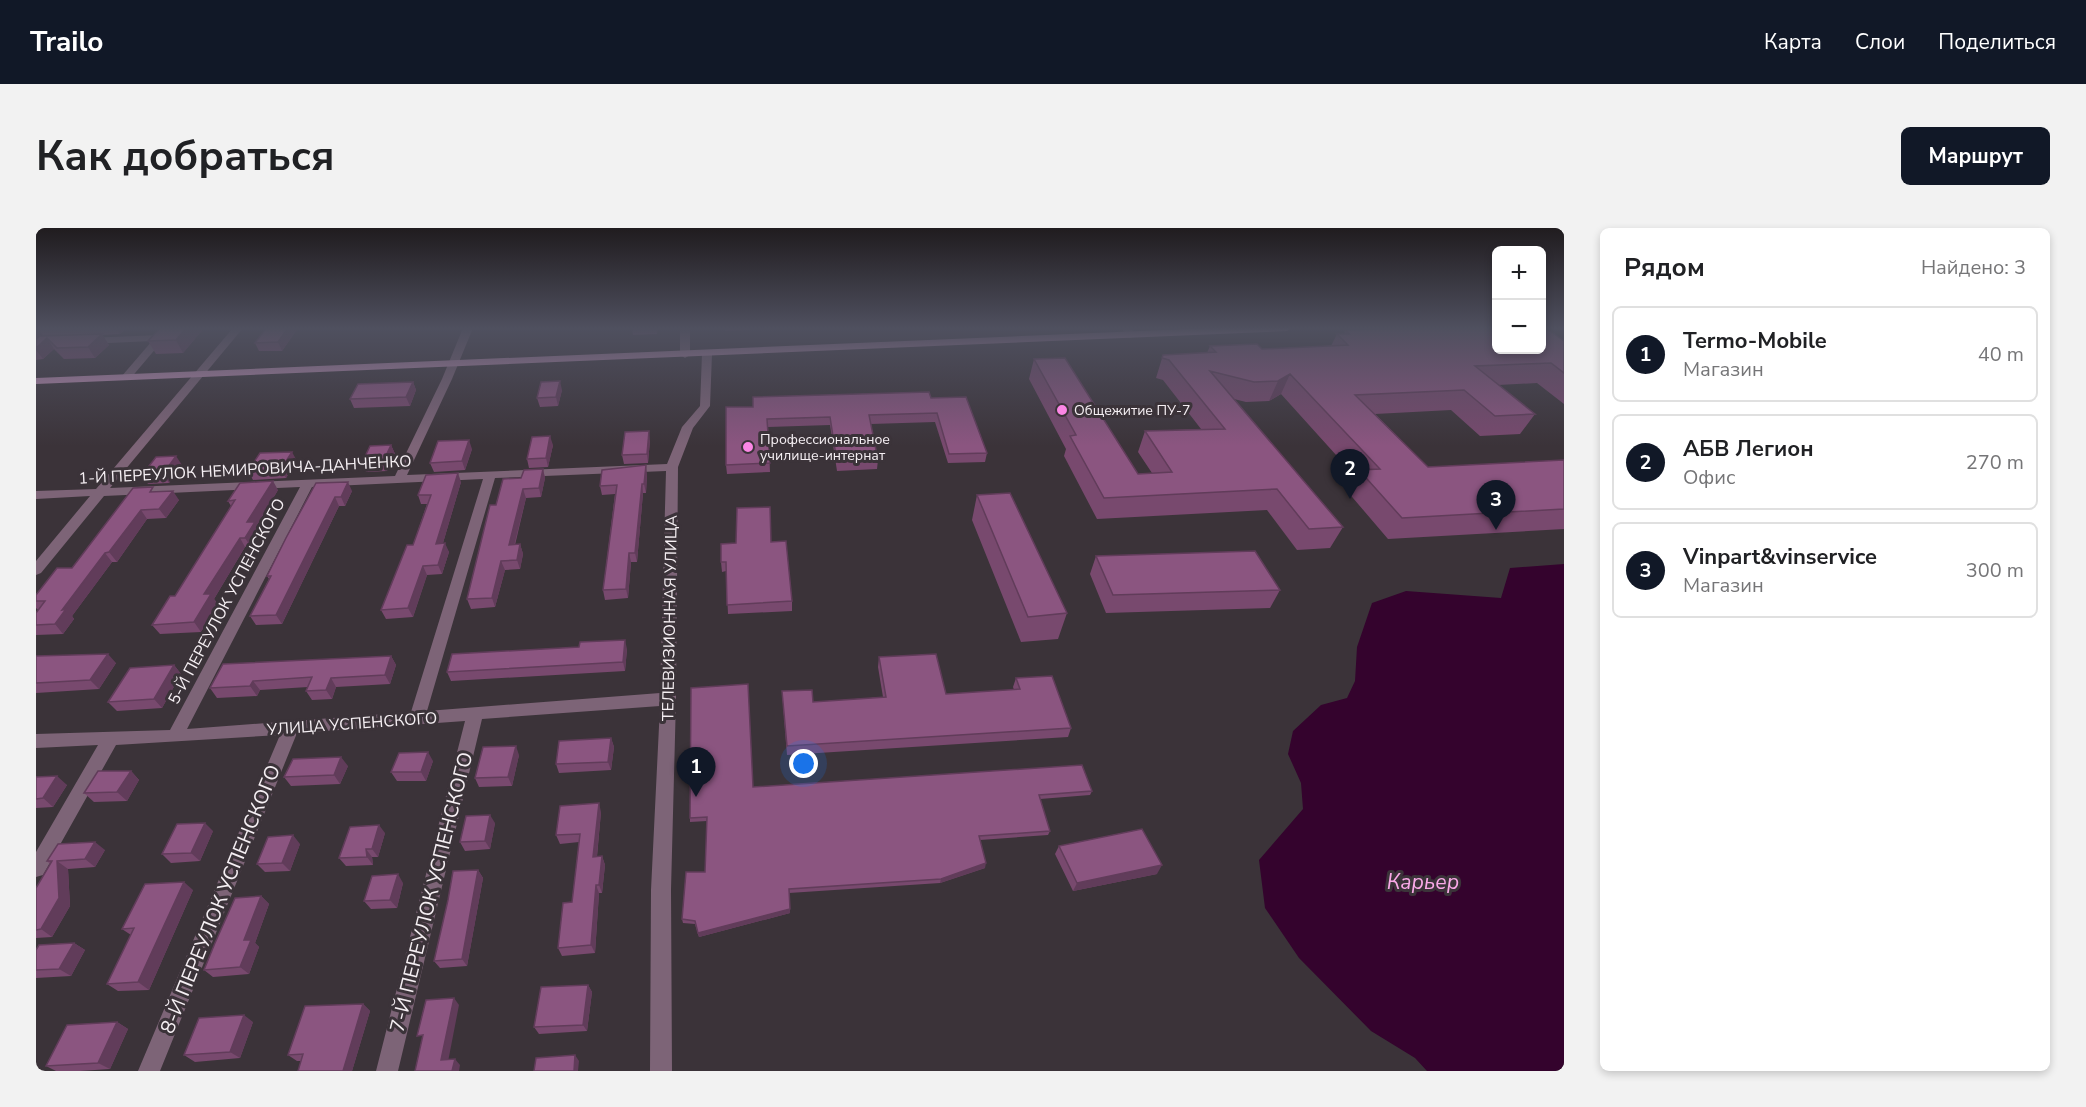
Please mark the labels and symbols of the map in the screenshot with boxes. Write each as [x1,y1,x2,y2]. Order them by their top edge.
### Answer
place label: Общежитие ПУ-7 [1074,401,1190,420]
marker: Общежитие ПУ-7 [1055,403,1069,417]
place label: Профессиональное училище-интернат [760,430,890,465]
marker: Профессиональное училище-интернат [741,440,755,454]
street label: 1-Й ПЕРЕУЛОК НЕМИРОВИЧА-ДАНЧЕНКО [78,450,412,490]
pin: 2 [1330,450,1370,499]
pin: 3 [1476,480,1516,530]
street label: 5-Й ПЕРЕУЛОК УСПЕНСКОГО [163,495,291,708]
street label: ТЕЛЕВИЗИОННАЯ УЛИЦА [657,514,683,721]
street label: УЛИЦА УСПЕНСКОГО [265,707,438,741]
pin: 1 [676,748,716,797]
street label: 7-Й ПЕРЕУЛОК УСПЕНСКОГО [384,749,479,1035]
your location [789,749,818,778]
street label: 8-Й ПЕРЕУЛОК УСПЕНСКОГО [154,761,287,1038]
water label: Карьер [1387,868,1459,896]

